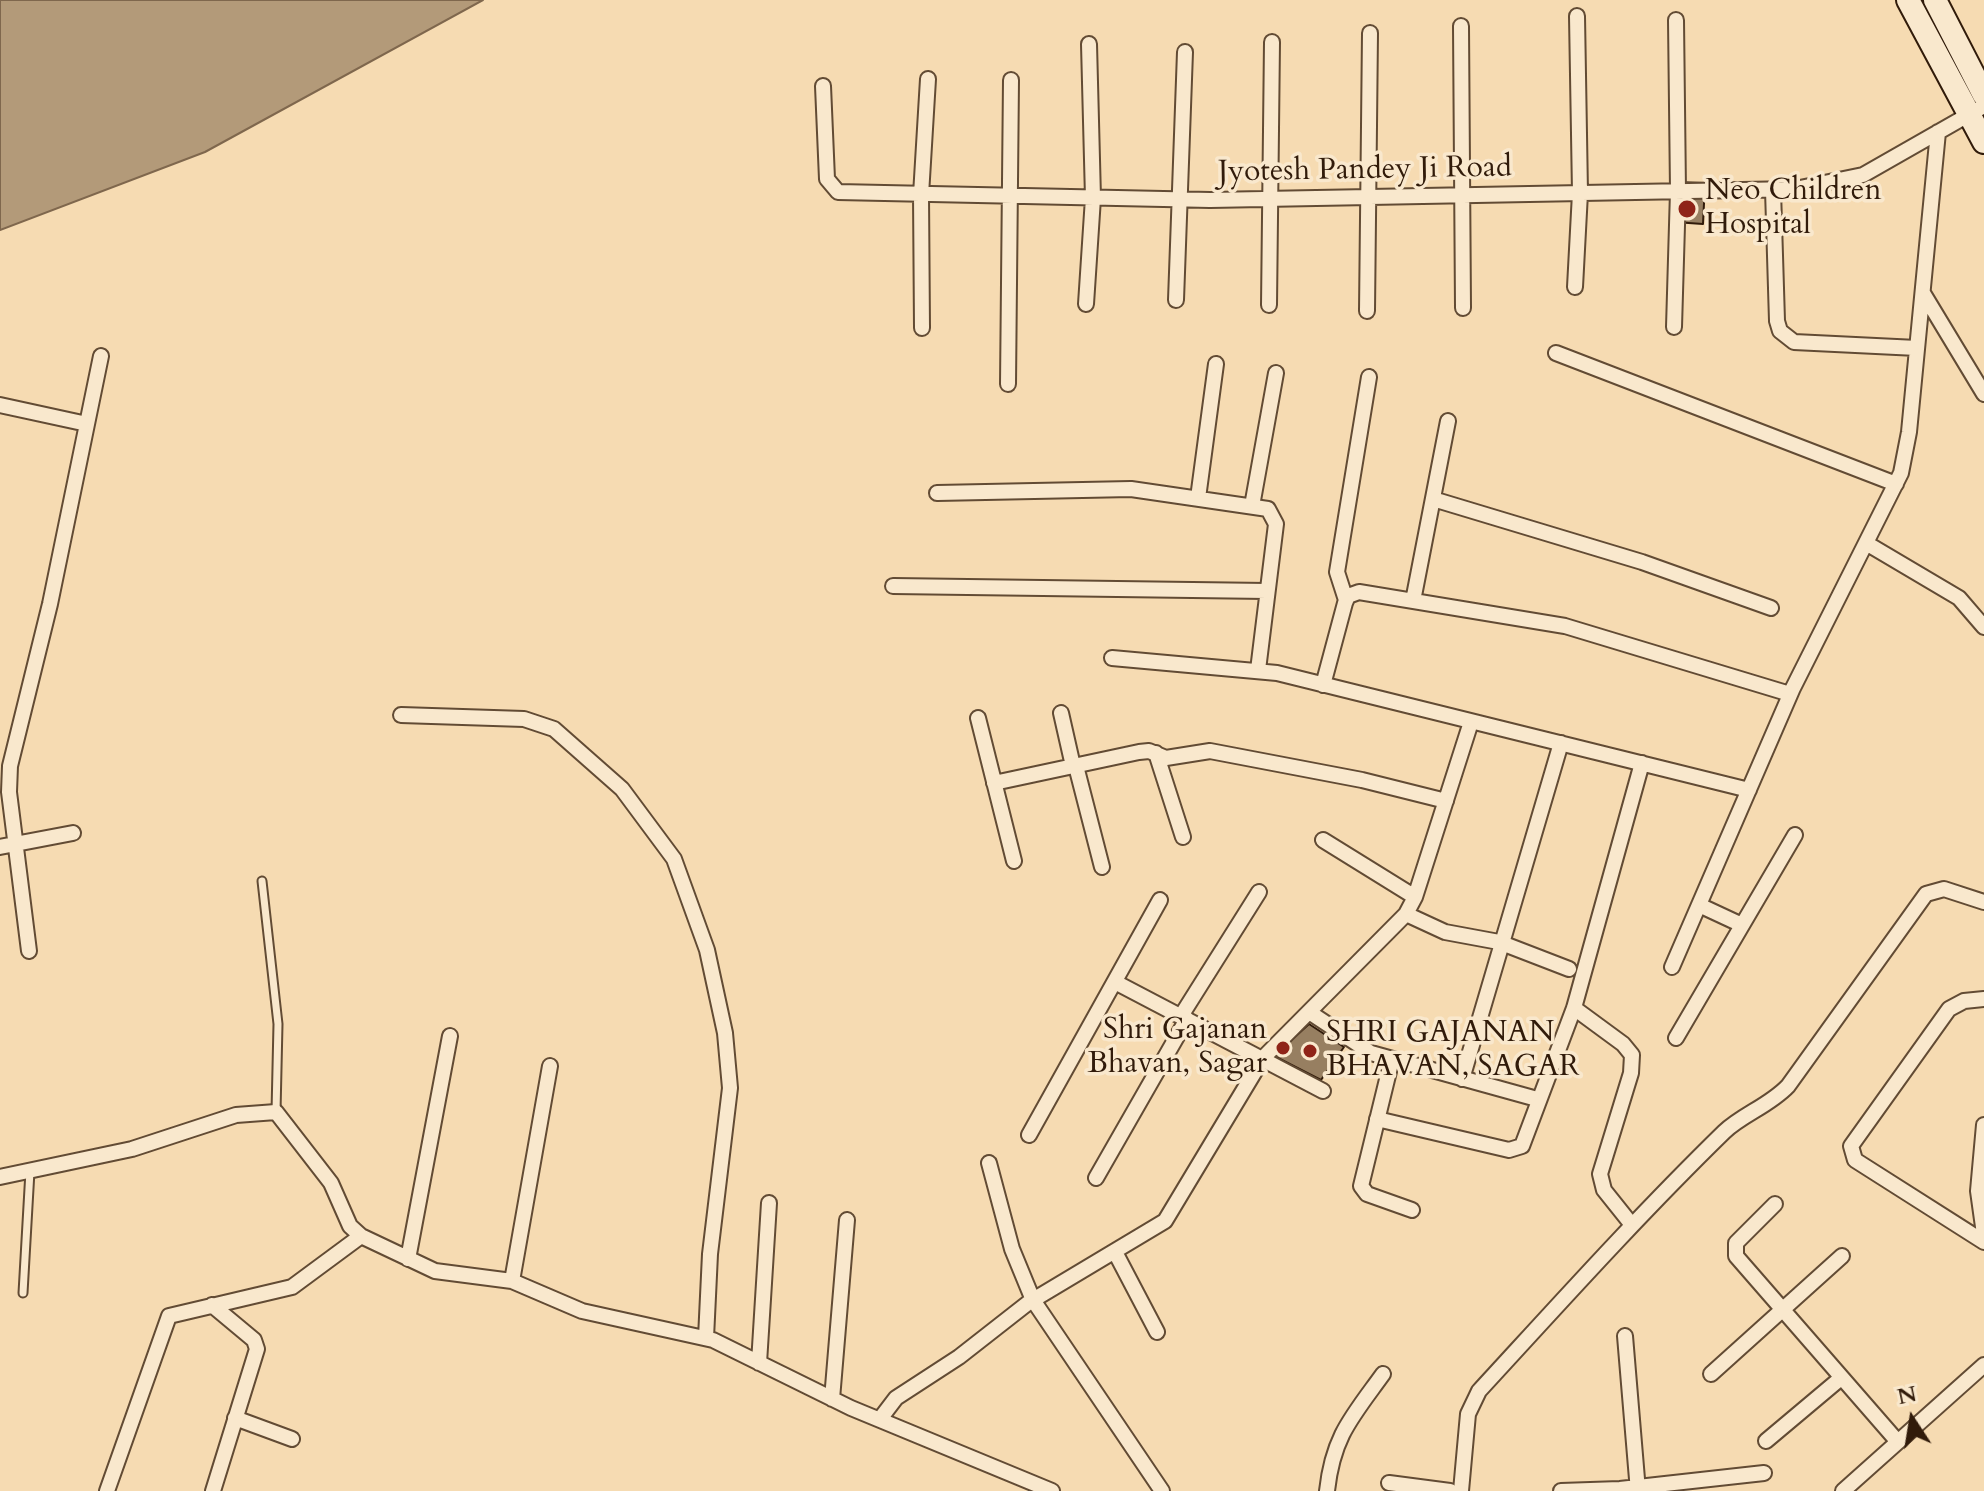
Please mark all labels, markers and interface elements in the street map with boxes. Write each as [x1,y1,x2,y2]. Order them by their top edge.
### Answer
street label: Jyotesh Pandey Ji Road [1218,150,1512,192]
place label: Neo Children Hospital [1705,174,1882,244]
marker: Neo Children Hospital [1676,198,1698,220]
place label: Shri Gajanan Bhavan, Sagar [1088,1013,1267,1084]
place label: SHRI GAJANAN BHAVAN, SAGAR [1326,1016,1580,1086]
marker: Shri Gajanan Bhavan, Sagar [1274,1039,1292,1057]
marker: SHRI GAJANAN BHAVAN, SAGAR [1301,1042,1319,1060]
north arrow [1872,1379,1952,1459]
text: N [1895,1379,1919,1412]

